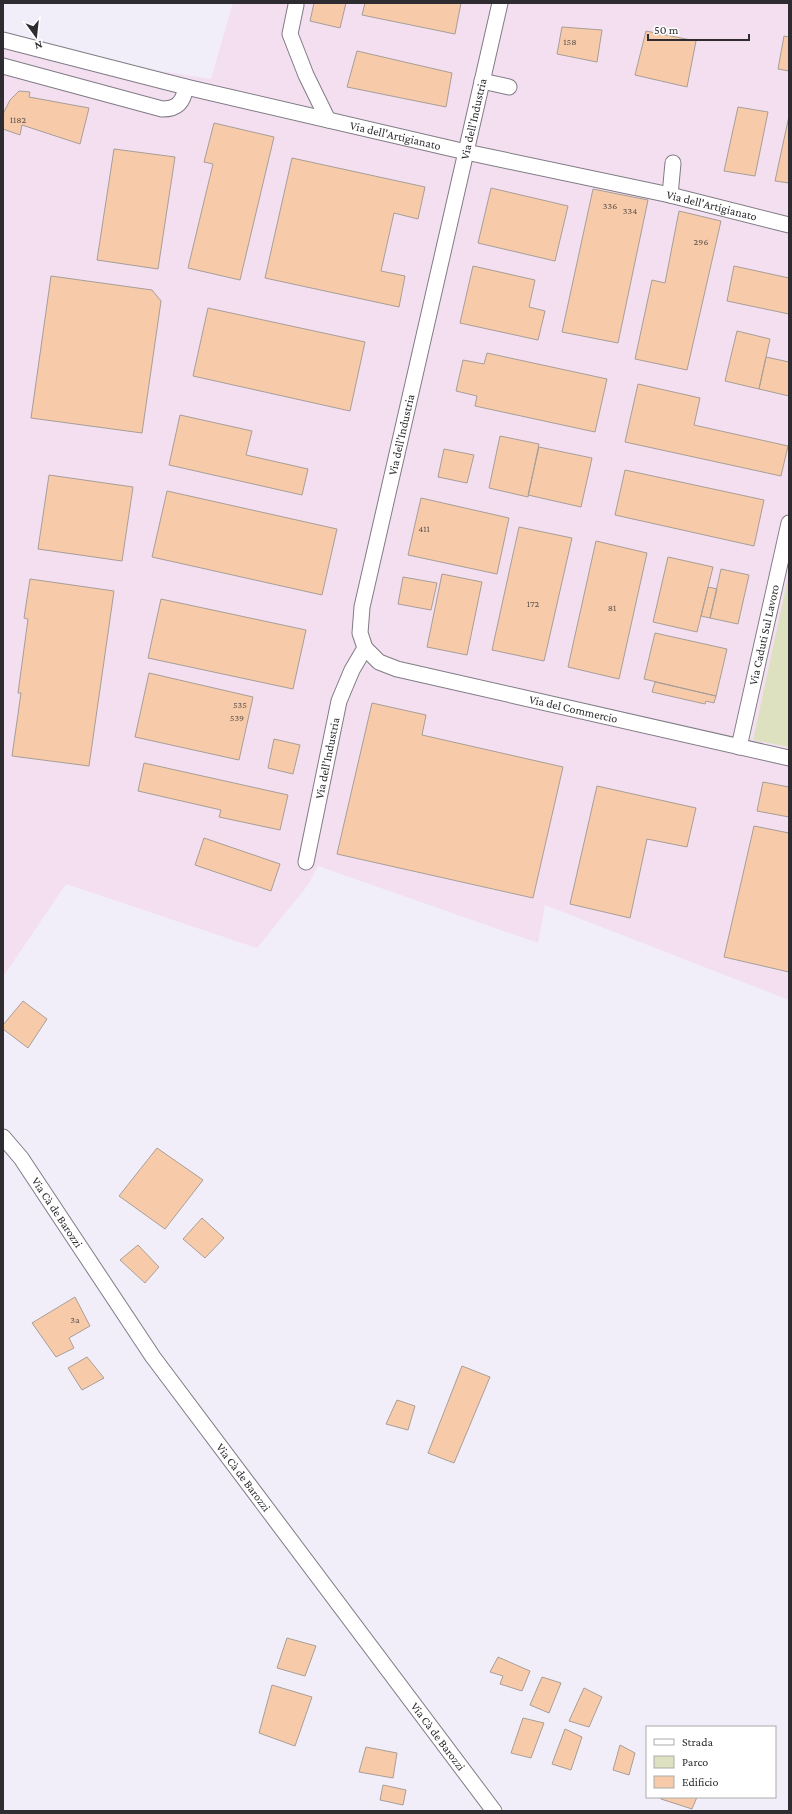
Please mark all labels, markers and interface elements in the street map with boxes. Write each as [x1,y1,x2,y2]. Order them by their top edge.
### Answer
north arrow [16,16,56,56]
scale bar [648,16,749,42]
text: 50 m [654,23,679,37]
house number: 158 [563,36,577,47]
text: N [33,39,44,53]
street label: Via dell’Industria [457,77,490,161]
house number: 1182 [10,114,27,125]
street label: Via dell'Artigianato [349,118,442,153]
street label: Via dell'Artigianato [665,187,759,224]
house number: 336 [603,200,617,211]
house number: 334 [623,205,637,216]
house number: 296 [694,236,708,247]
street label: Via dell’Industria [385,392,417,477]
house number: 411 [418,523,430,534]
street label: Via Caduti Sul Lavoro [746,583,782,686]
house number: 172 [527,598,540,609]
house number: 81 [608,602,616,613]
street label: Via del Commercio [528,692,619,726]
house number: 535 [233,699,247,710]
house number: 539 [230,712,244,723]
street label: Via dell’Industria [312,716,343,800]
street label: Via Cà de Barozzi [29,1175,86,1250]
house number: 3a [70,1314,80,1325]
street label: Via Cà de Barozzi [213,1440,274,1514]
street label: Via Cà de Barozzi [408,1700,468,1773]
legend [646,1726,776,1798]
text: Strada [682,1735,713,1749]
text: Parco [682,1755,708,1769]
text: Edificio [682,1775,719,1789]

